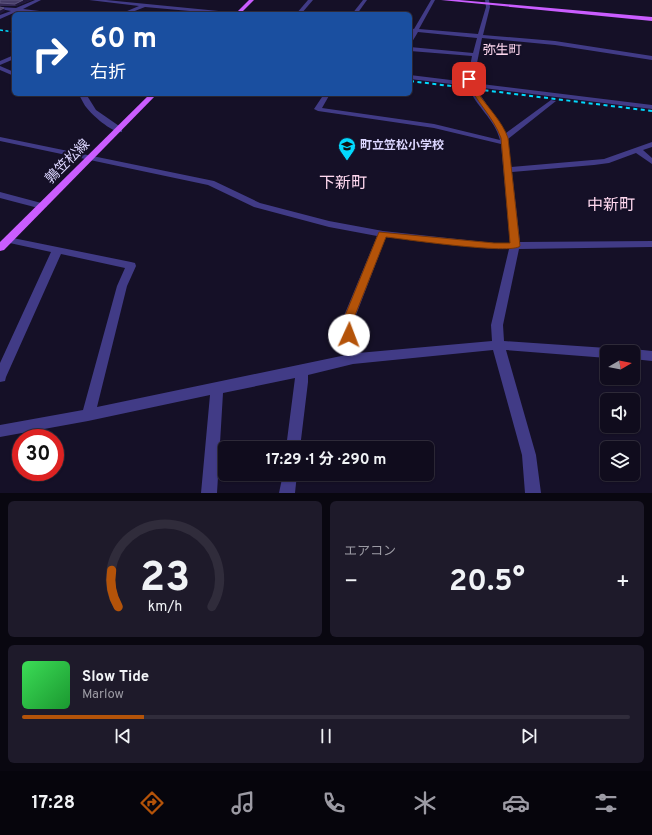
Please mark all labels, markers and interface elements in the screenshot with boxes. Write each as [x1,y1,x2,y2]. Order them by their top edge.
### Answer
text: 60 m [90,22,157,58]
icon: right [24,28,76,80]
district label: 弥生町 [482,43,522,59]
text: 右折 [90,62,126,85]
pin [452,62,486,96]
icon: arrive [458,68,480,90]
street label: 鶉笠松線 [42,136,94,188]
school or university icon: 町立笠松小学校 [337,136,357,161]
place label: 町立笠松小学校 [360,138,444,154]
district label: 下新町 [319,174,367,194]
district label: 中新町 [587,196,635,216]
position arrow [328,314,370,356]
north arrow [600,345,640,385]
map controls [600,345,640,481]
button: sound [600,393,640,433]
speed limit sign: 30 [12,429,64,481]
button: layers [600,441,640,481]
text: 17:29 · 1 分 · 290 m [265,451,387,470]
text: エアコン [344,544,396,560]
text: 23 [140,553,190,606]
text: 20.5° [449,564,525,601]
text: − [344,569,358,596]
text: + [616,569,630,596]
text: km/h [148,598,182,616]
text: Slow Tide [82,668,149,687]
text: Marlow [82,687,124,703]
icon: previous [112,725,134,747]
icon: pause [315,725,337,747]
icon: next [518,725,540,747]
icon: directions [138,789,166,817]
icon: music [229,789,257,817]
icon: phone [320,789,348,817]
icon: climate [411,789,439,817]
icon: car [502,789,530,817]
icon: filters [592,789,620,817]
text: 17:28 [31,792,75,815]

